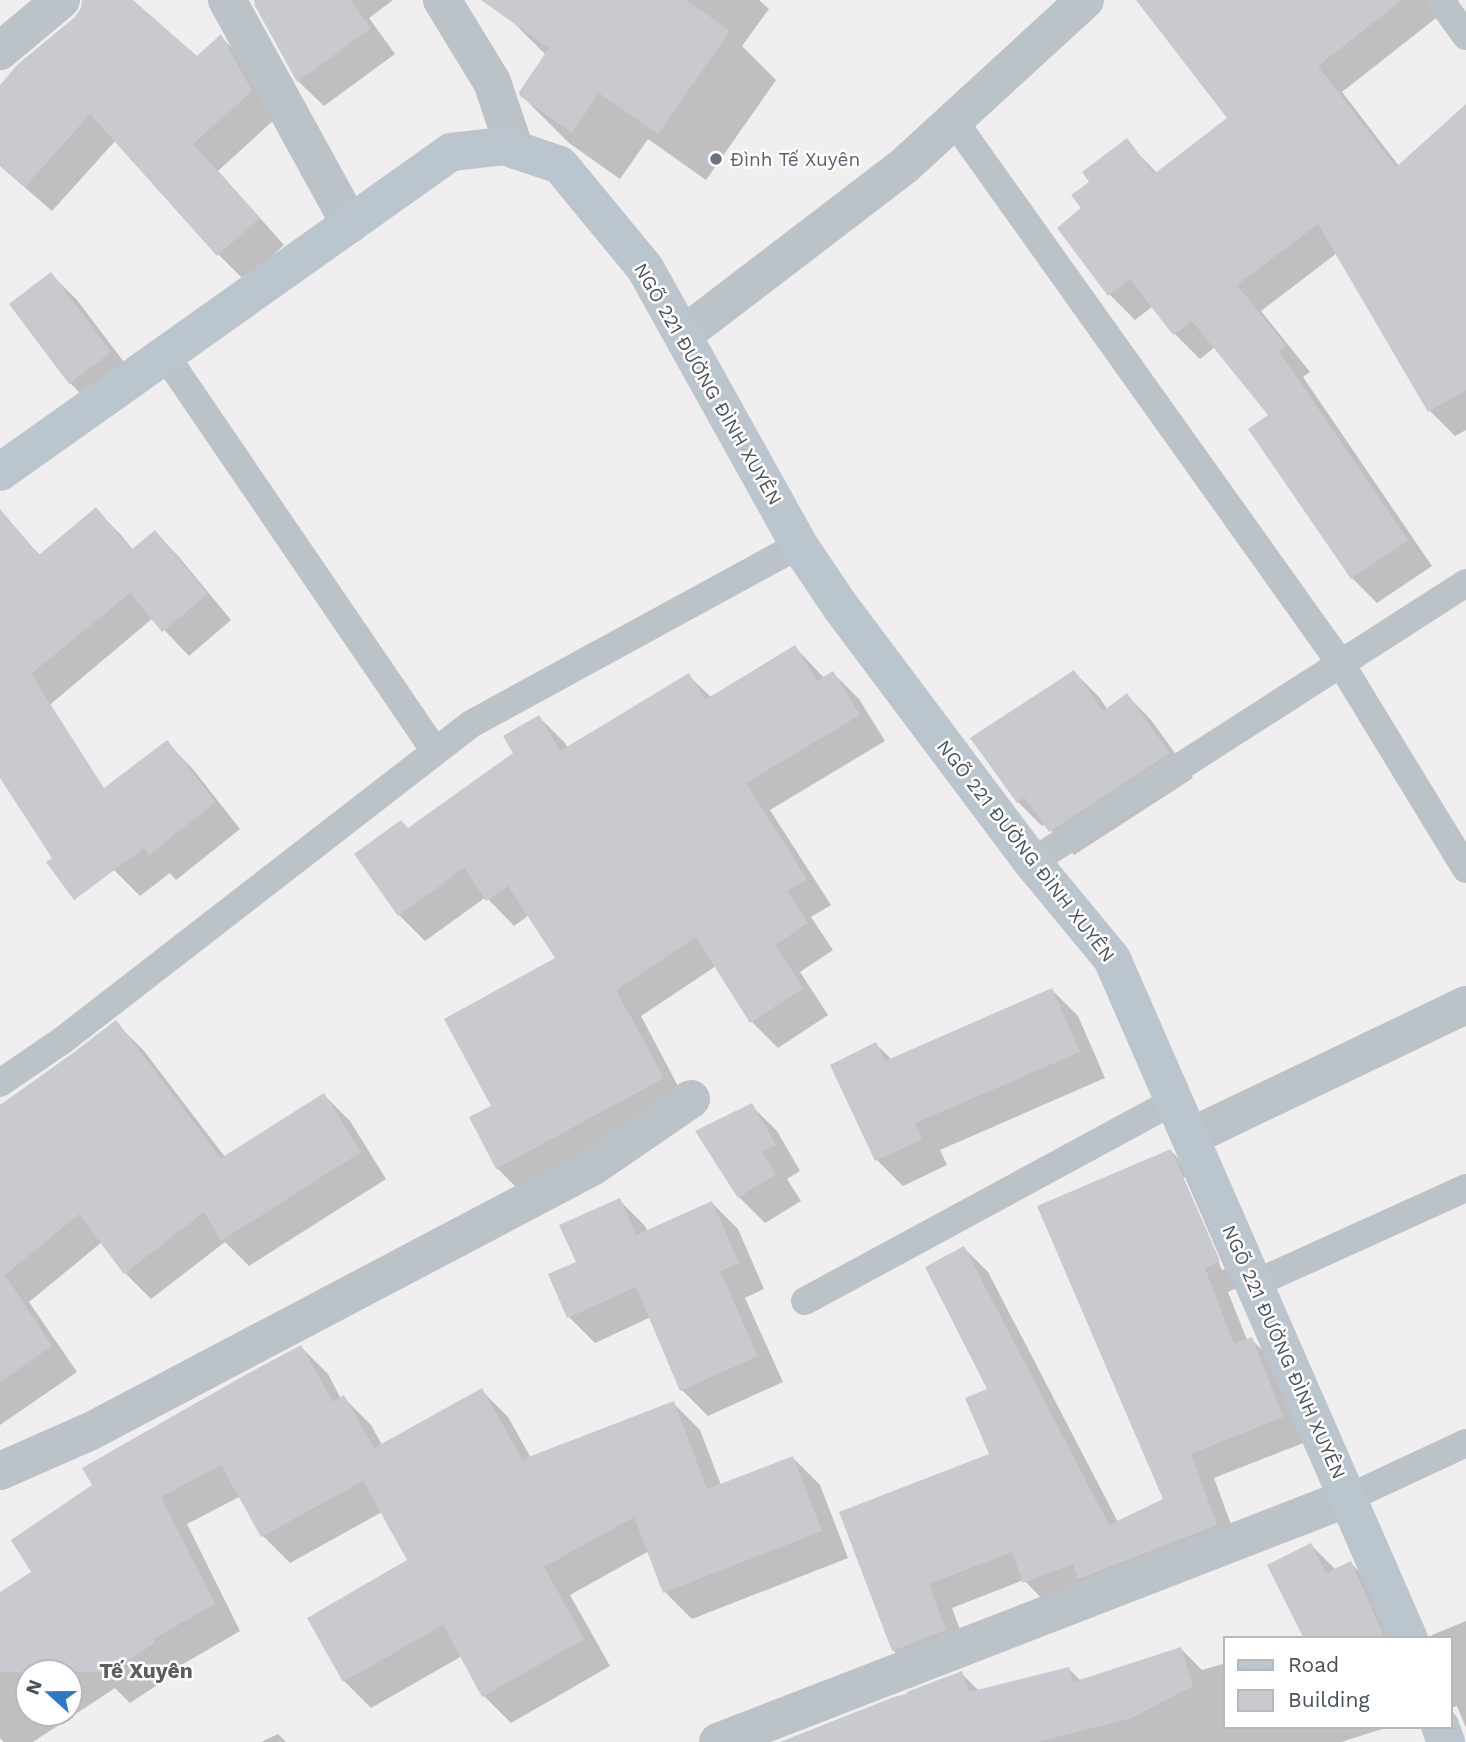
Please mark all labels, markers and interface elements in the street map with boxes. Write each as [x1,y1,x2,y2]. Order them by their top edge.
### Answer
place label: Đình Tế Xuyên [730,148,860,171]
marker: Đình Tế Xuyên [708,151,724,167]
street label: NGÕ 221 ĐƯỜNG ĐÌNH XUYÊN [629,259,787,509]
street label: NGÕ 221 ĐƯỜNG ĐÌNH XUYÊN [932,735,1120,967]
street label: NGÕ 221 ĐƯỜNG ĐÌNH XUYÊN [1217,1221,1351,1483]
legend [1224,1637,1452,1728]
text: Road [1288,1652,1339,1677]
north arrow [14,1658,84,1728]
district label: Tế Xuyên [99,1658,193,1683]
text: N [20,1676,47,1698]
text: Building [1288,1687,1370,1712]

